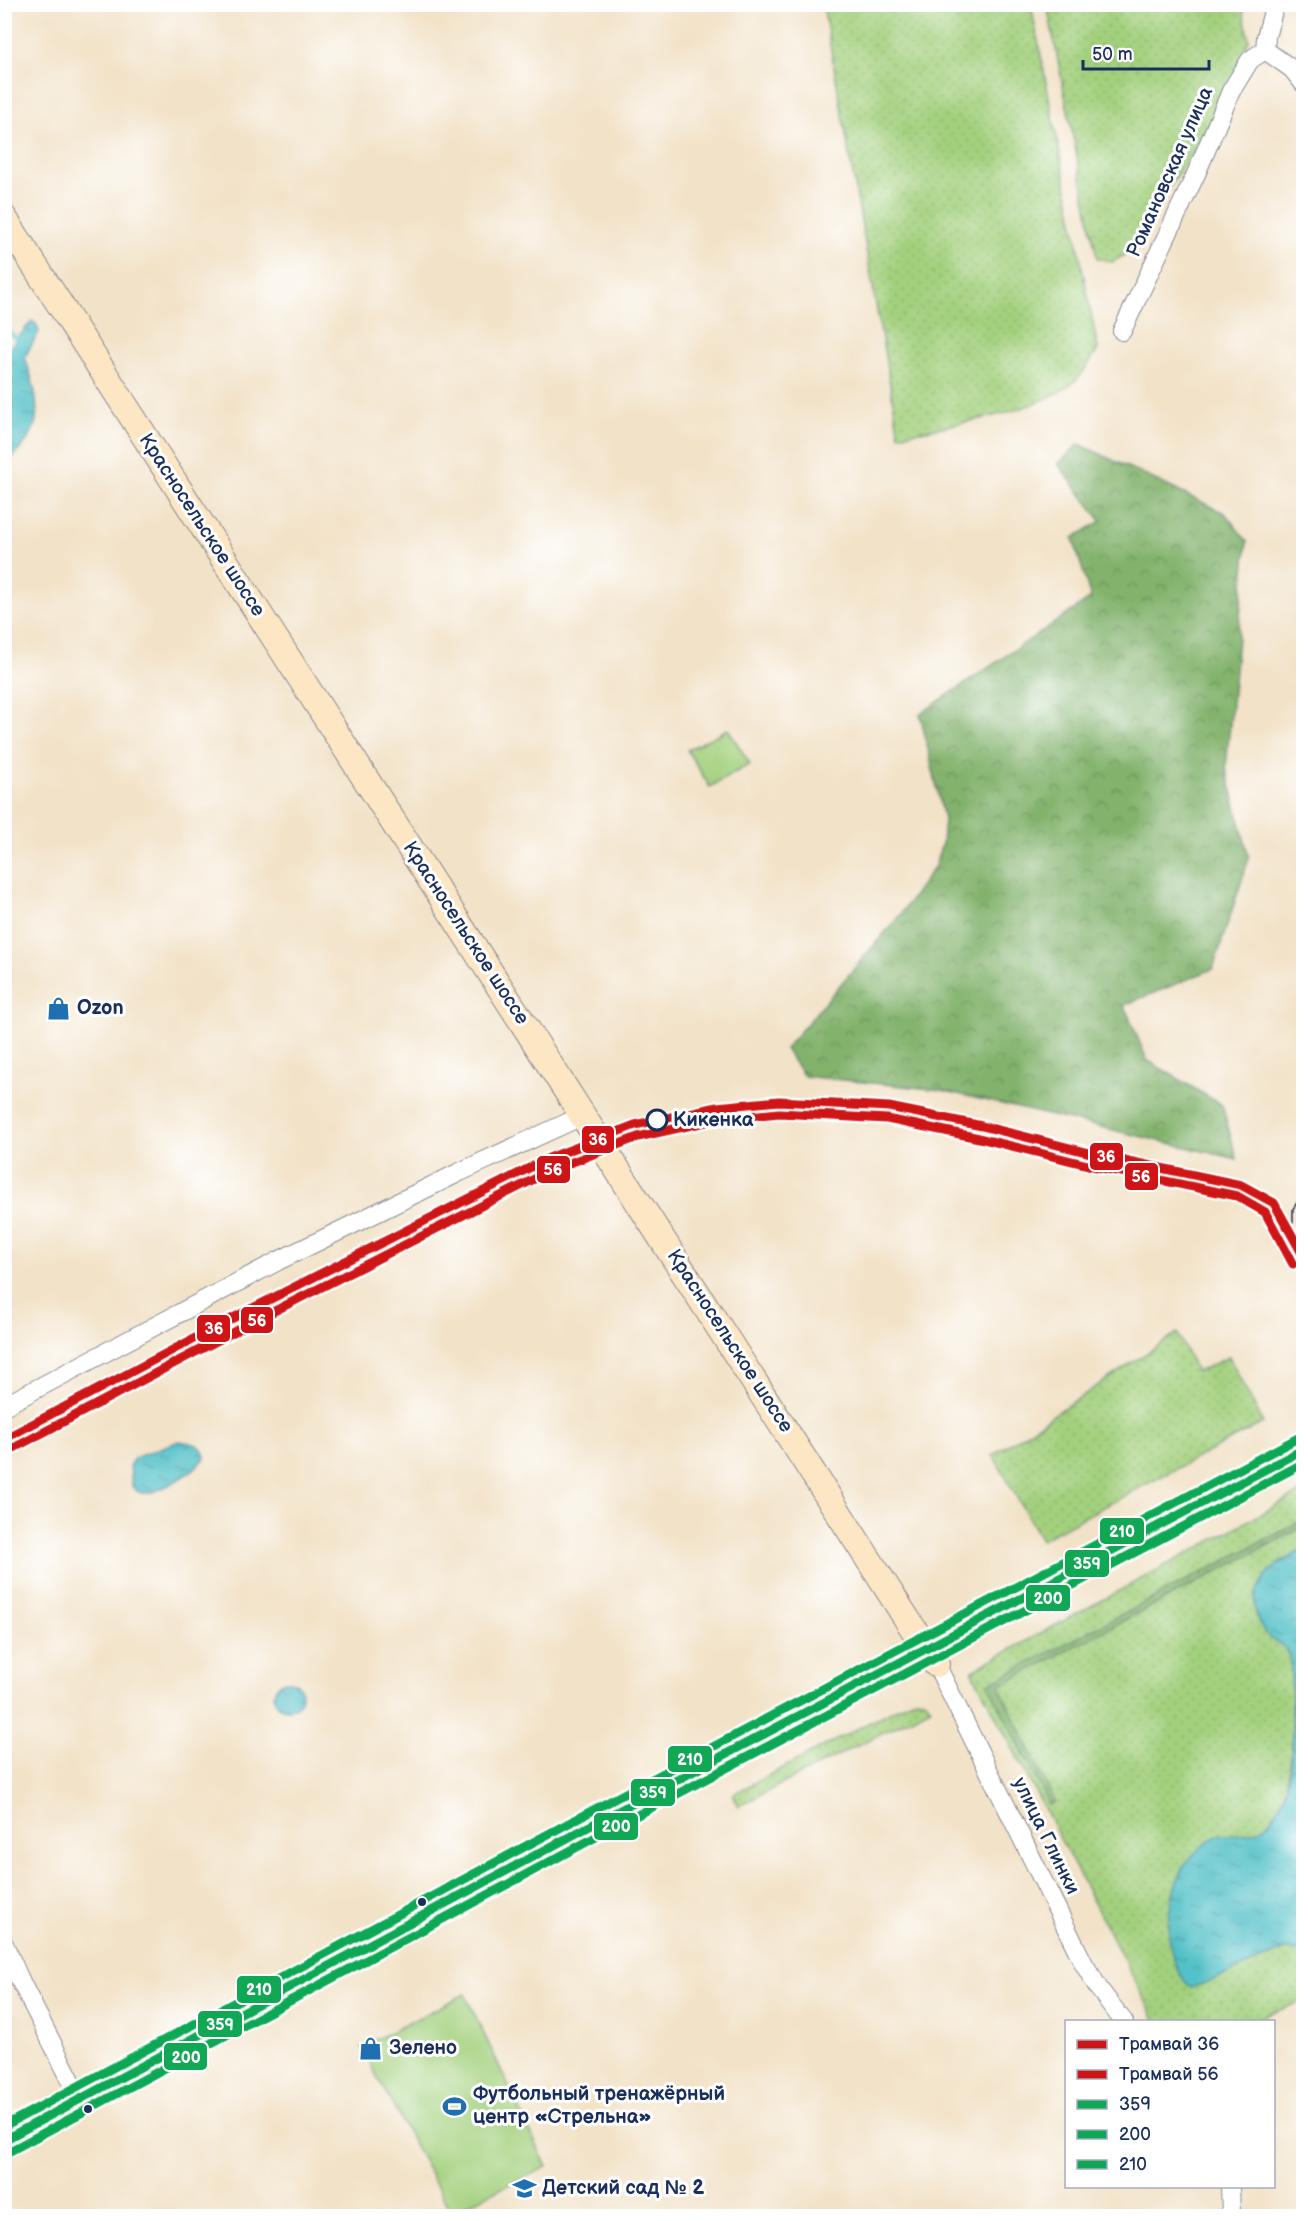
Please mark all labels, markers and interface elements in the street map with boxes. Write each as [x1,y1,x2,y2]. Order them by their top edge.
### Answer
scale bar [1083,33,1209,71]
text: 50 m [1092,44,1133,65]
street label: Романовская улица [1122,83,1218,261]
street label: Красносельское шоссе [134,429,270,621]
street label: Красносельское шоссе [398,837,534,1029]
shop icon: Ozon [46,995,72,1021]
place label: Ozon [77,996,124,1020]
place label: Кикенка [673,1108,754,1132]
marker: Кикенка [646,1109,668,1131]
line badge: 36 [581,1125,615,1154]
text: 36 [588,1131,608,1150]
line badge: 36 [1089,1142,1124,1171]
text: 36 [1096,1148,1116,1167]
line badge: 56 [536,1155,571,1184]
text: 56 [544,1161,563,1180]
line badge: 56 [1124,1162,1159,1191]
text: 56 [1132,1168,1151,1187]
street label: Красносельское шоссе [662,1245,798,1437]
line badge: 56 [240,1306,274,1334]
text: 56 [248,1312,267,1331]
line badge: 36 [196,1314,231,1343]
text: 36 [204,1320,224,1339]
line badge: 210 [1099,1517,1145,1545]
text: 210 [1109,1523,1135,1542]
line badge: 359 [1064,1549,1110,1578]
text: 359 [1073,1555,1101,1574]
line badge: 200 [1025,1584,1071,1612]
text: 200 [1033,1590,1063,1609]
line badge: 210 [667,1745,713,1773]
text: 210 [677,1751,703,1770]
street label: улица Глинки [1007,1773,1085,1899]
line badge: 359 [630,1778,676,1807]
text: 359 [639,1784,667,1803]
line badge: 200 [593,1812,639,1841]
text: 200 [601,1818,631,1837]
unlabelled marker [416,1896,428,1908]
line badge: 210 [236,1975,282,2004]
text: 210 [246,1981,272,2000]
line badge: 359 [197,2010,243,2038]
text: 359 [206,2016,234,2035]
legend [1065,2020,1275,2188]
text: Трамвай 36 [1119,2034,1219,2055]
shop icon: Зелено [358,2035,384,2061]
place label: Зелено [389,2036,457,2060]
line badge: 200 [163,2042,208,2071]
text: 200 [171,2049,201,2068]
text: Трамвай 56 [1119,2064,1219,2085]
place label: Футбольный тренажёрный центр «Стрельна» [473,2082,725,2129]
sports icon: Футбольный тренажёрный центр «Стрельна» [442,2093,468,2119]
text: 359 [1119,2094,1151,2115]
unlabelled marker [82,2103,94,2115]
text: 200 [1119,2124,1151,2145]
text: 210 [1119,2154,1147,2175]
school or university icon: Детский сад № 2 [511,2175,537,2201]
place label: Детский сад № 2 [542,2176,704,2200]

